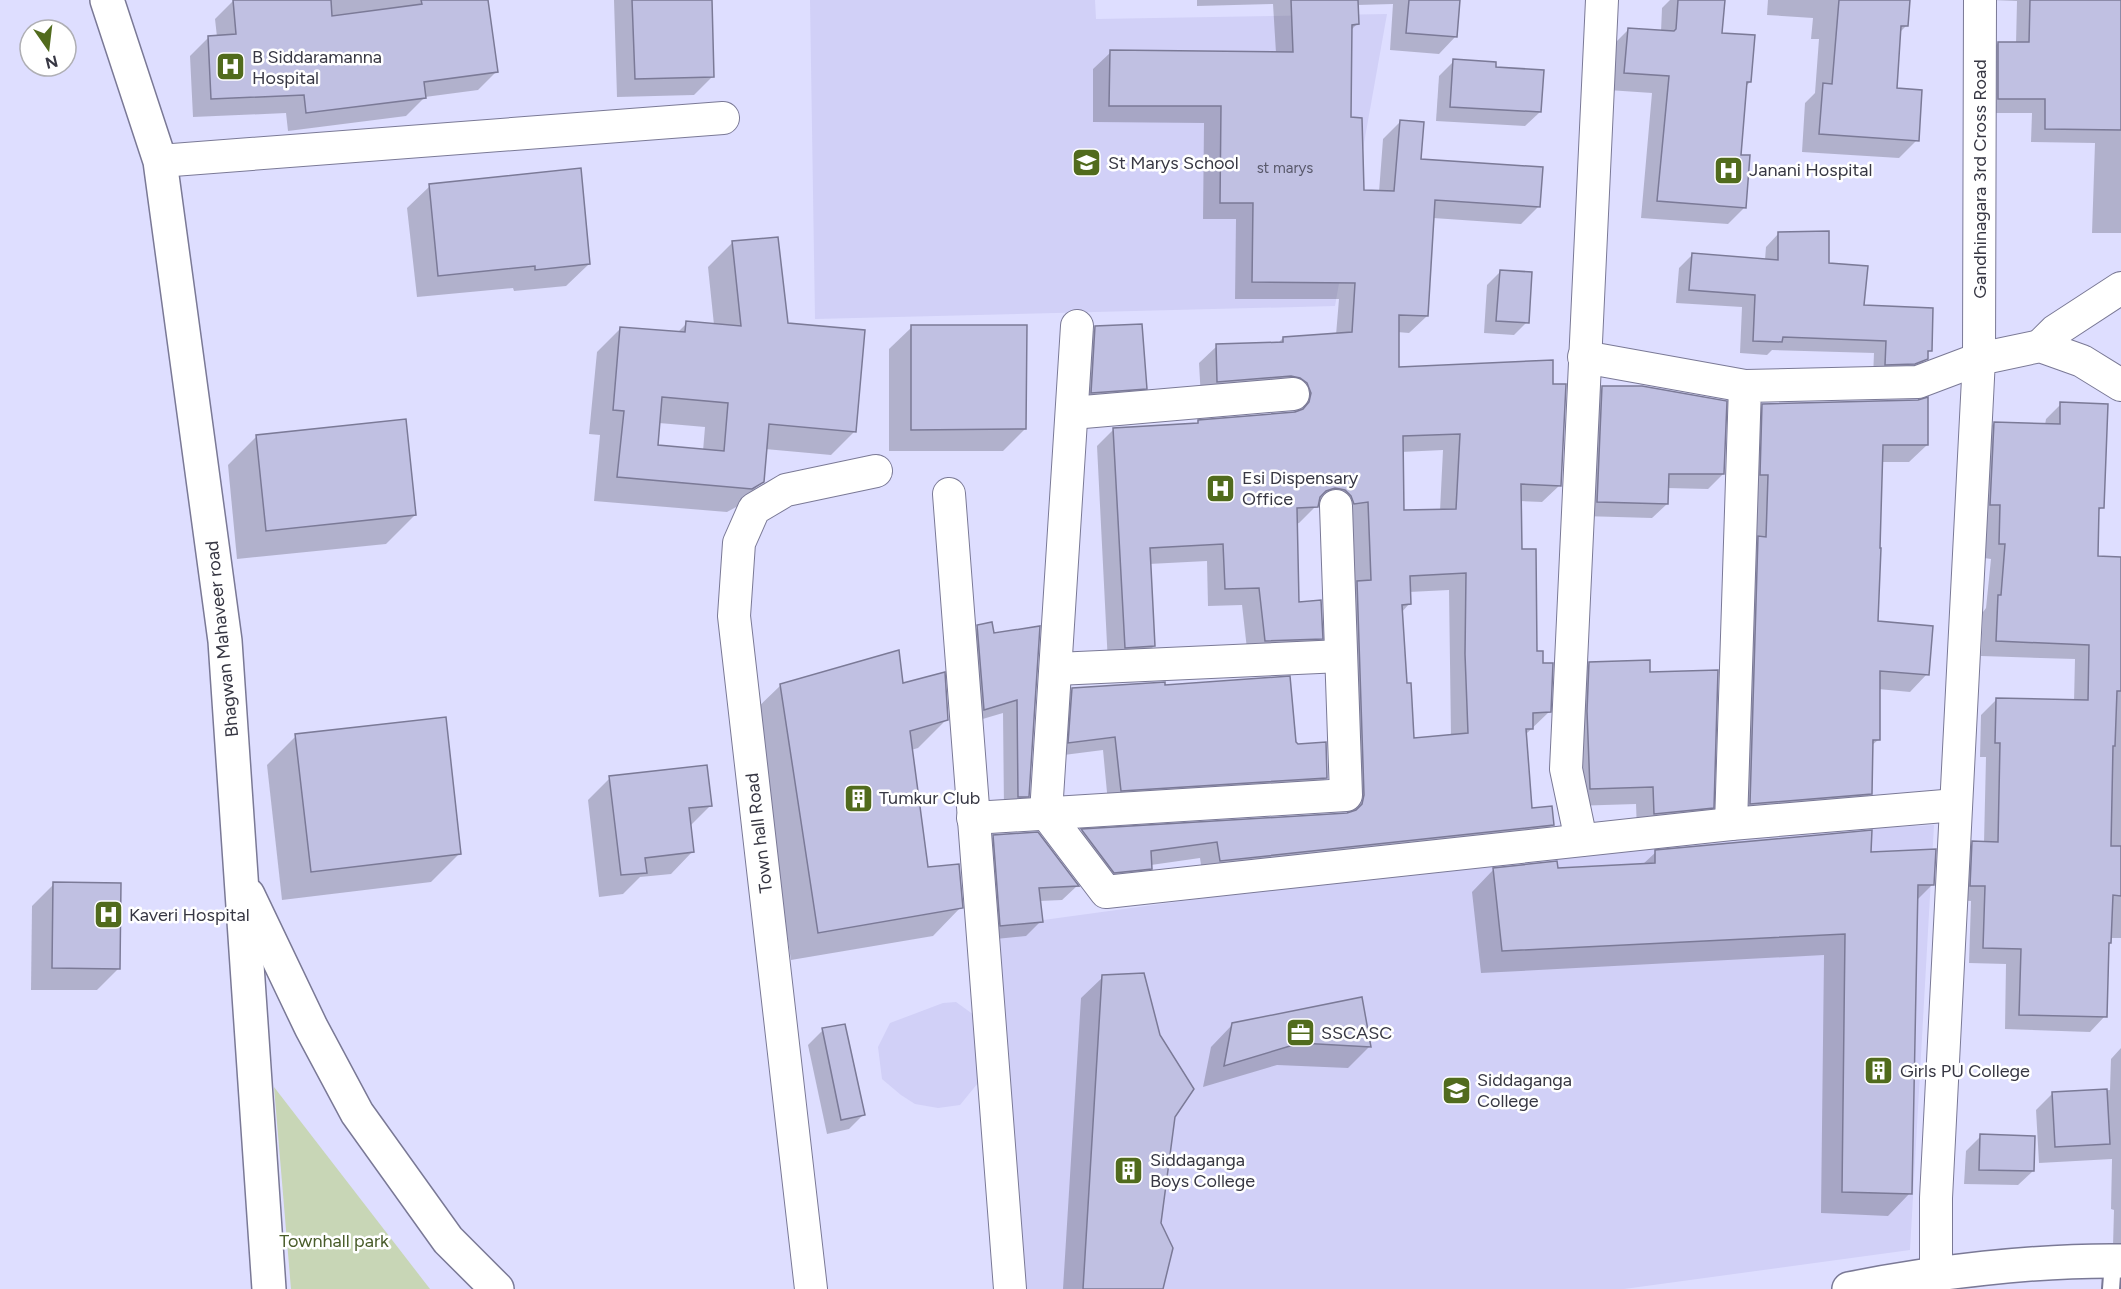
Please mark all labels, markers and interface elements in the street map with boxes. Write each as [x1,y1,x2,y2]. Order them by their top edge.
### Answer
north arrow [18,18,78,78]
place label: B Siddaramanna Hospital [252,46,382,89]
text: N [43,51,60,73]
hospital icon: B Siddaramanna Hospital [215,51,247,83]
street label: Gandhinagara 3rd Cross Road [1969,59,1991,299]
school or university icon: St Marys School [1071,147,1103,179]
place label: St Marys School [1108,152,1239,174]
hospital icon: Janani Hospital [1712,154,1744,186]
house number: st marys [1257,159,1313,177]
place label: Janani Hospital [1749,159,1872,181]
place label: Esi Dispensary Office [1242,467,1359,510]
hospital icon: Esi Dispensary Office [1205,472,1237,504]
street label: Bhagwan Mahaveer road [201,540,243,738]
street label: Town hall Road [741,772,777,894]
building icon: Tumkur Club [842,782,874,814]
place label: Tumkur Club [879,787,980,809]
hospital icon: Kaveri Hospital [92,899,124,931]
place label: Kaveri Hospital [129,904,250,926]
office icon: SSCASC [1284,1017,1316,1049]
place label: SSCASC [1321,1022,1392,1044]
building icon: Girls PU College [1863,1055,1895,1087]
place label: Girls PU College [1900,1060,2030,1082]
place label: Siddaganga College [1477,1069,1572,1112]
school or university icon: Siddaganga College [1440,1074,1472,1106]
place label: Siddaganga Boys College [1150,1149,1255,1192]
building icon: Siddaganga Boys College [1113,1154,1145,1186]
park label: Townhall park [279,1230,389,1252]

